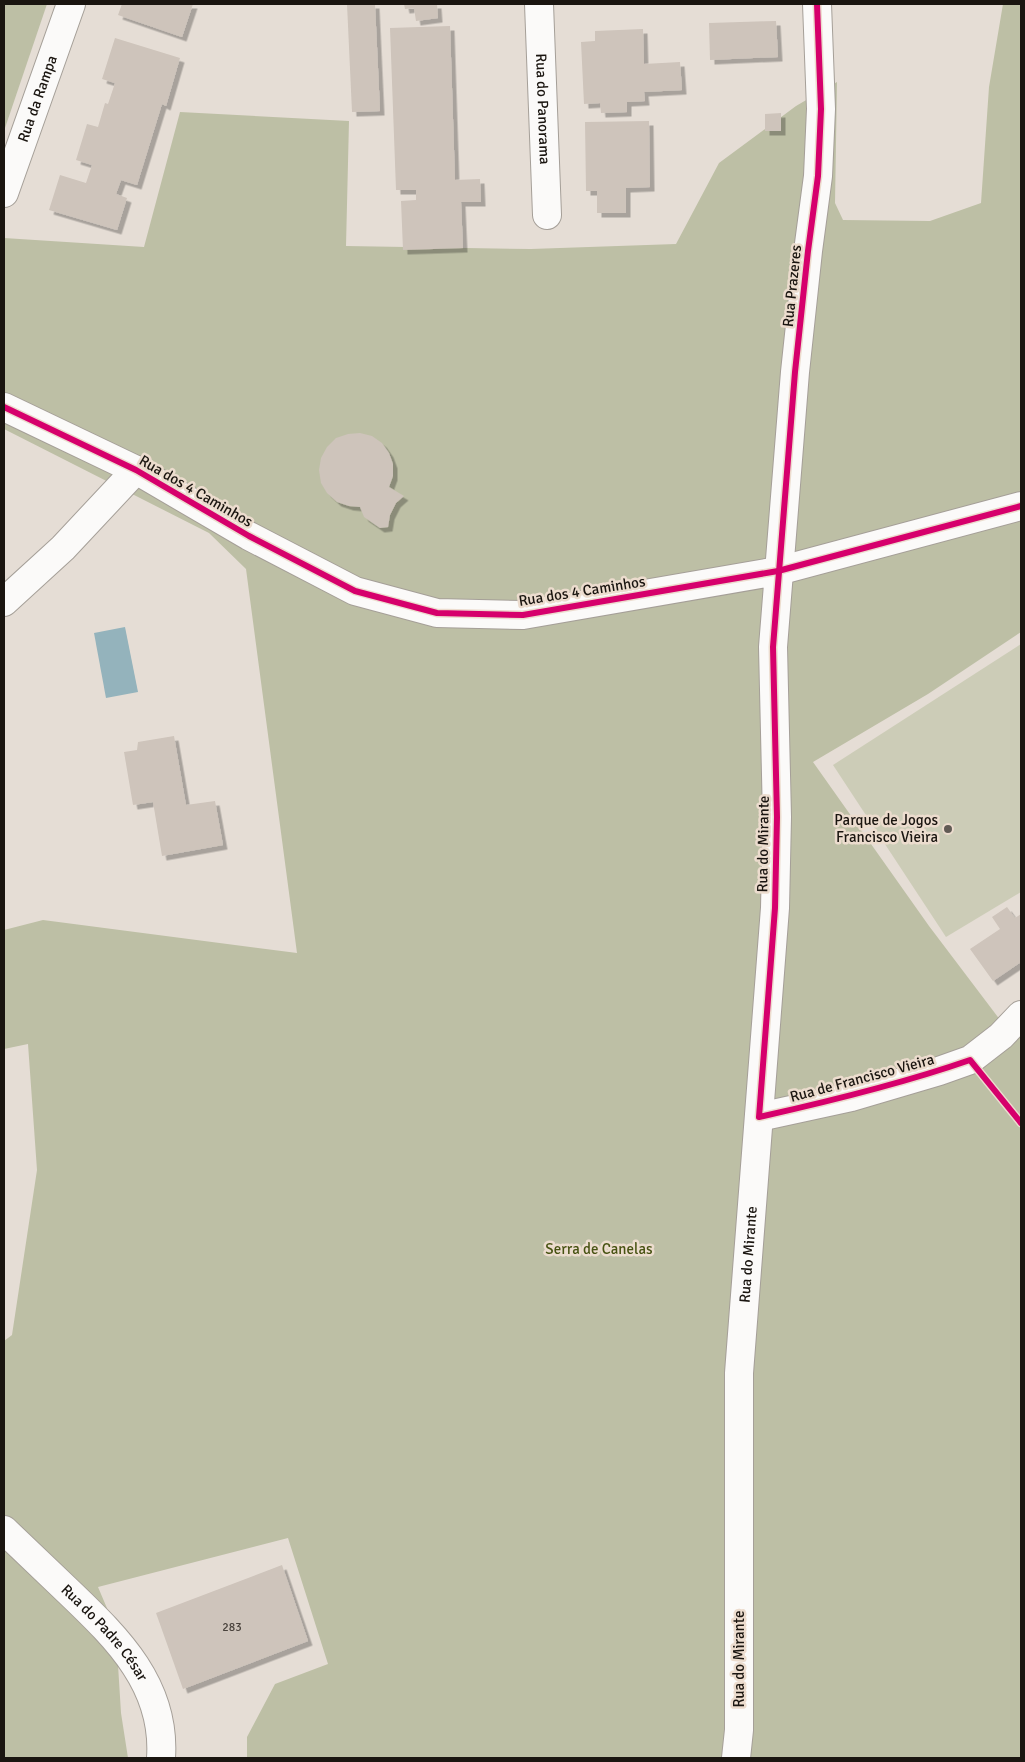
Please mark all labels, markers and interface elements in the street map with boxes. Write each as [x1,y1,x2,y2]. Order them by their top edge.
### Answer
street label: Rua da Rampa [14,53,61,145]
street label: Rua do Panorama [532,53,554,165]
street label: Rua Prazeres [779,244,805,328]
street label: Rua dos 4 Caminhos [136,451,256,531]
street label: Rua dos 4 Caminhos [517,572,647,610]
street label: Rua do Mirante [753,795,773,893]
place label: Parque de Jogos Francisco Vieira [834,811,938,846]
marker: Parque de Jogos Francisco Vieira [942,823,954,835]
street label: Rua de Francisco Vieira [788,1050,936,1106]
street label: Rua do Mirante [735,1205,761,1304]
park label: Serra de Canelas [545,1240,653,1258]
street label: Rua do Padre César [58,1581,152,1684]
street label: Rua do Mirante [730,1611,748,1707]
house number: 283 [222,1620,242,1635]

